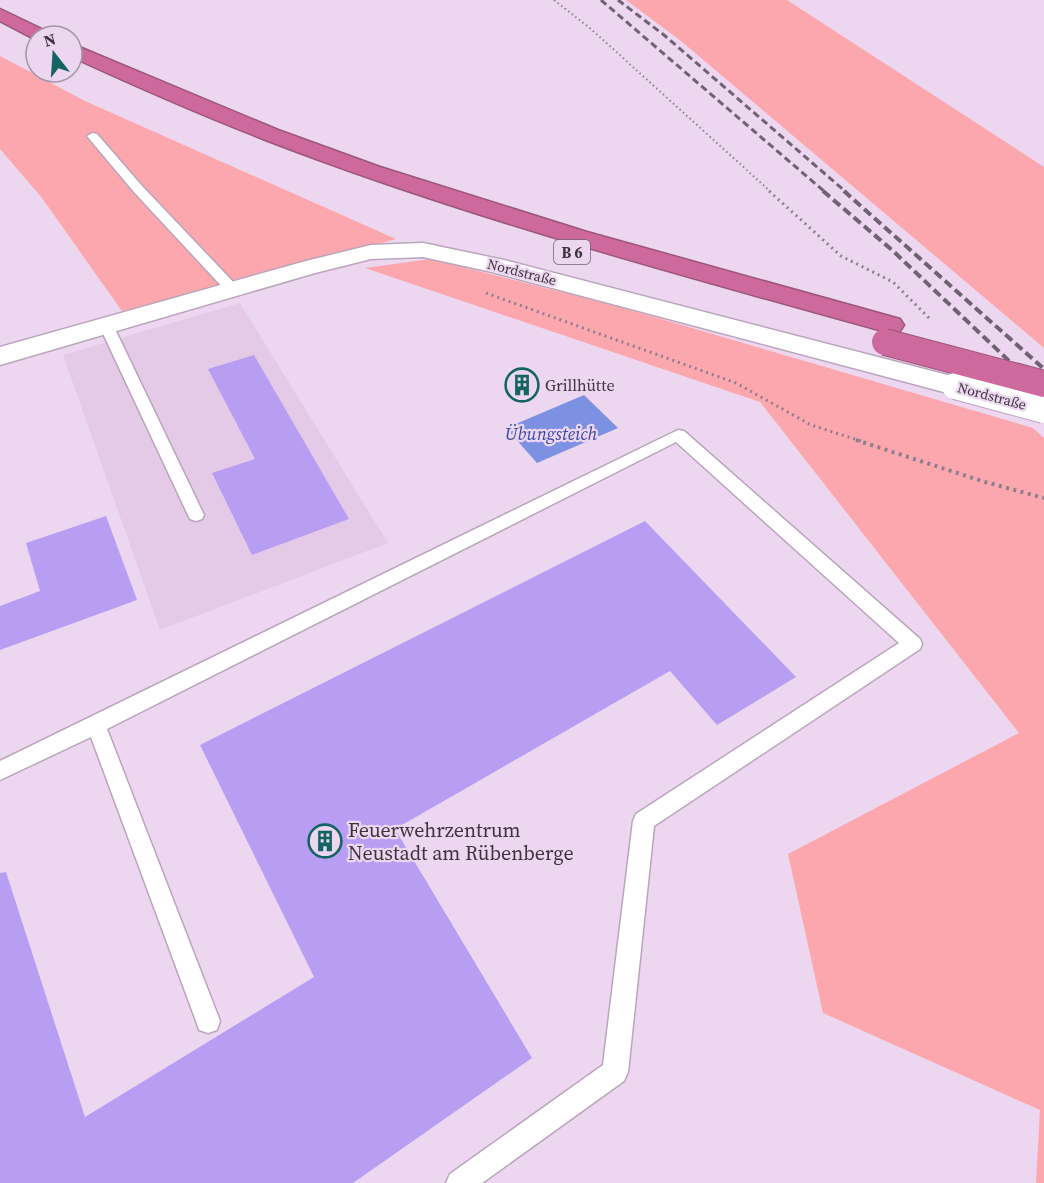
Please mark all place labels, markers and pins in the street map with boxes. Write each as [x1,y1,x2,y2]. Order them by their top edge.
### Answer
building icon: Grillhütte [504,367,540,403]
place label: Grillhütte [545,374,615,396]
place label: Feuerwehrzentrum Neustadt am Rübenberge [348,816,574,867]
building icon: Feuerwehrzentrum Neustadt am Rübenberge [307,823,343,859]

